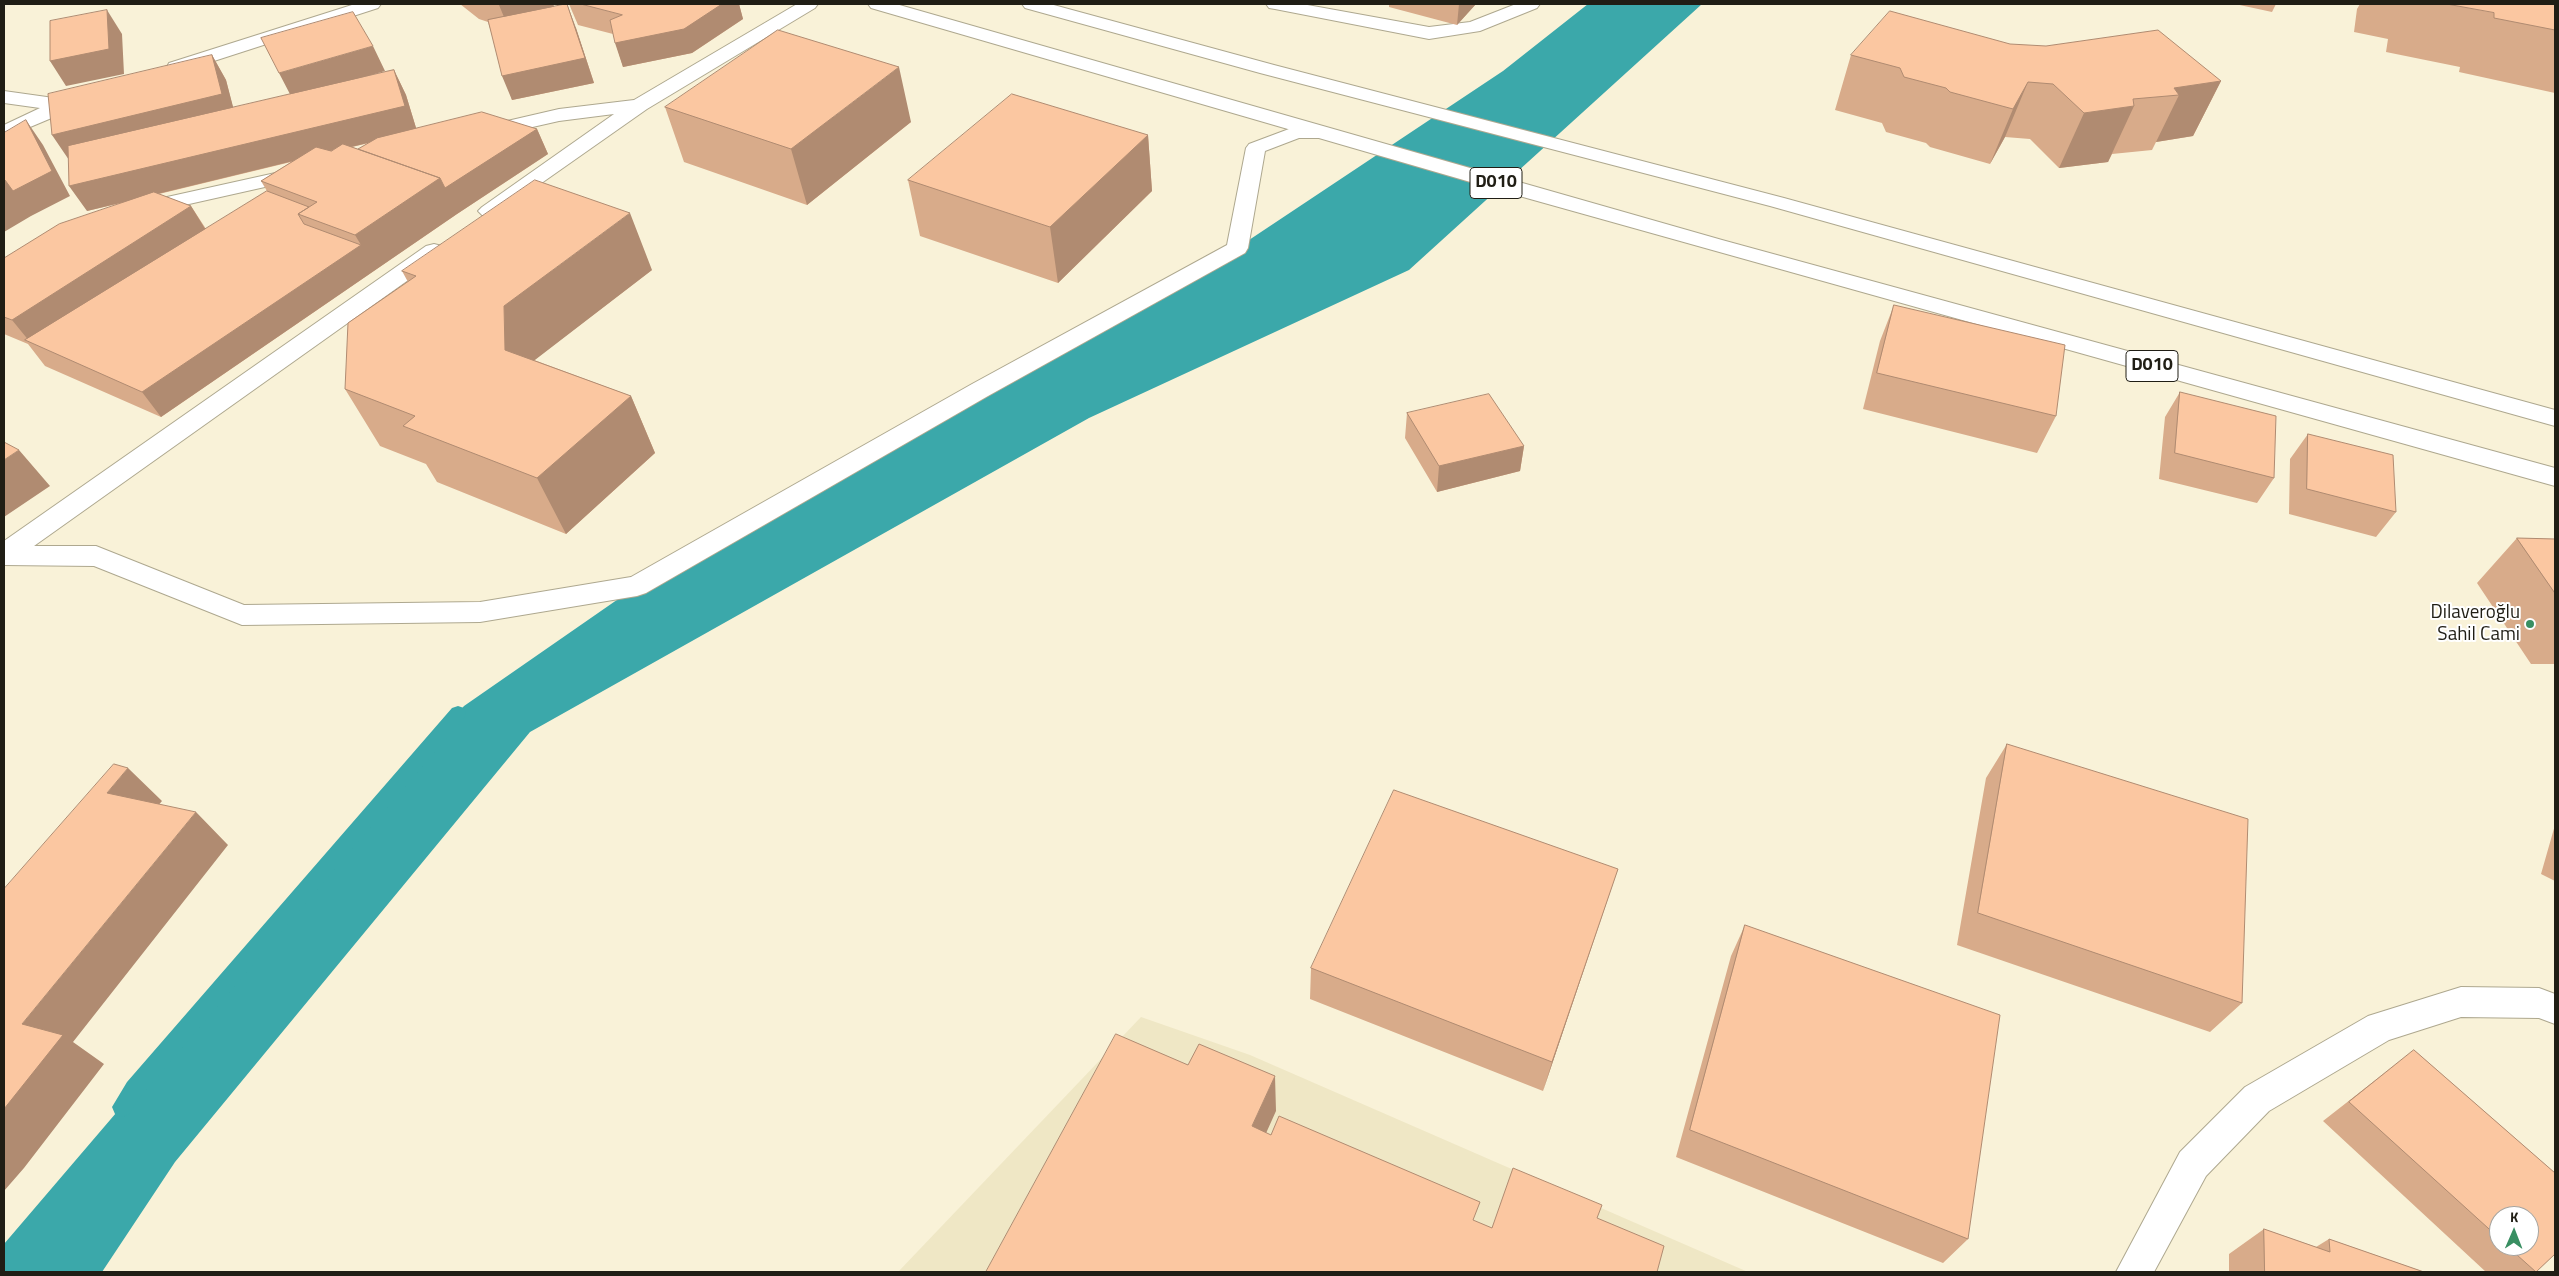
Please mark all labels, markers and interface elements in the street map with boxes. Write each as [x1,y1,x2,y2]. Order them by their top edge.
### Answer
road number: D010 [1470,168,1522,198]
road number: D010 [2126,351,2178,382]
place label: Dilaveroğlu Sahil Cami [2431,602,2520,646]
marker: Dilaveroğlu Sahil Cami [2524,618,2536,630]
north arrow [2489,1206,2539,1256]
text: K [2510,1206,2519,1227]

